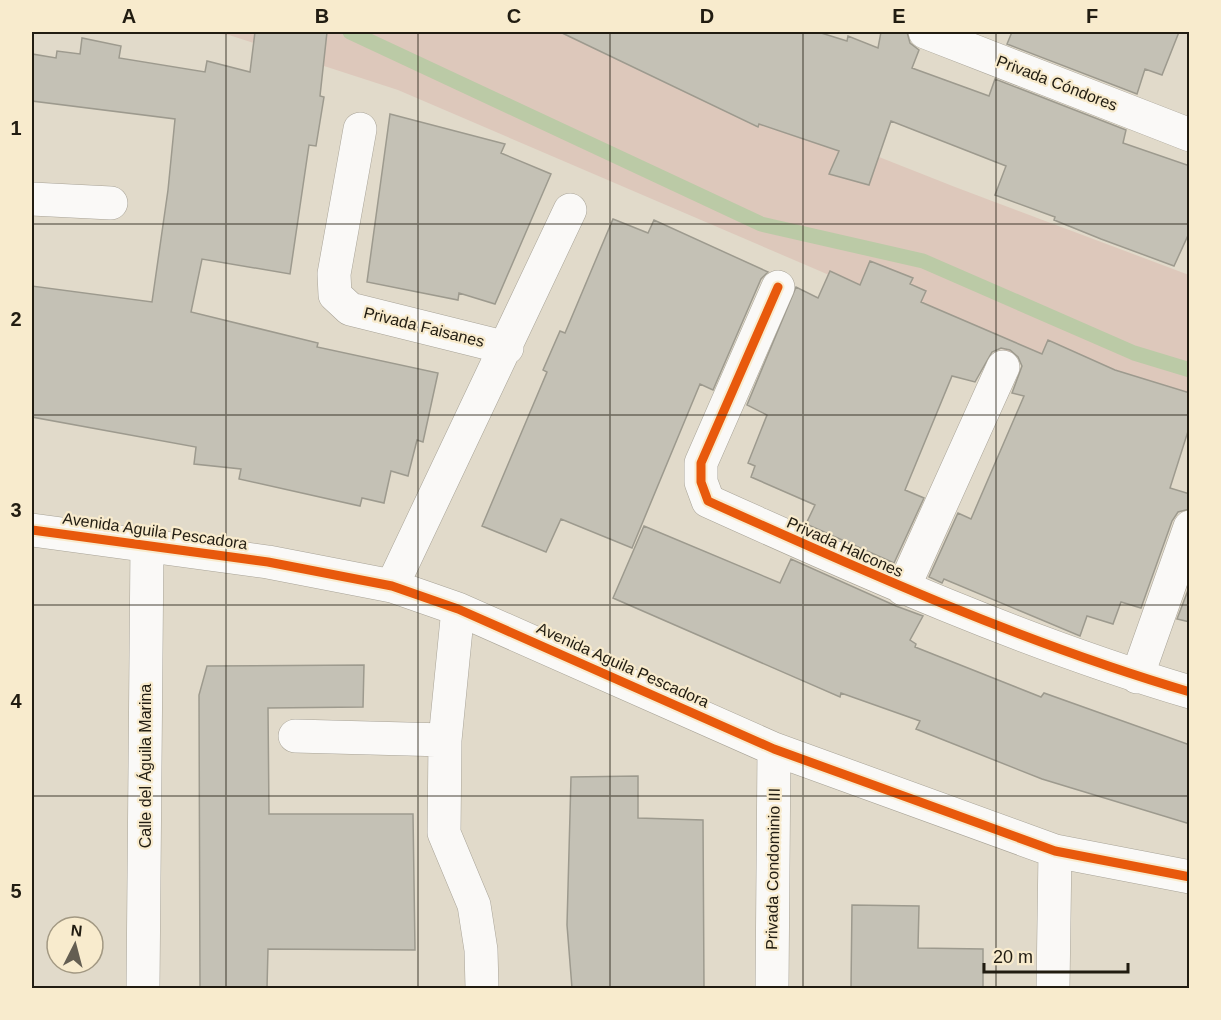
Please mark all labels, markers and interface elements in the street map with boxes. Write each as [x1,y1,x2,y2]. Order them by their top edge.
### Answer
text: A [122,5,136,27]
text: B [315,5,329,27]
text: C [507,5,521,27]
text: D [700,5,714,27]
text: E [892,5,906,27]
text: F [1086,5,1098,27]
street label: Privada Cóndores [994,52,1120,114]
text: 1 [10,117,22,139]
street label: Privada Faisanes [362,304,486,350]
text: 2 [10,308,22,330]
text: 3 [10,499,22,521]
street label: Avenida Aguila Pescadora [61,510,249,552]
street label: Privada Halcones [784,514,906,580]
street label: Avenida Aguila Pescadora [534,619,712,711]
street label: Calle del Águila Marina [136,684,154,848]
text: 4 [10,690,22,712]
street label: Privada Condominio III [763,788,783,950]
text: 5 [10,880,22,902]
north arrow [45,915,105,975]
text: N [70,922,83,940]
scale bar [984,936,1128,974]
text: 20 m [993,947,1033,967]

